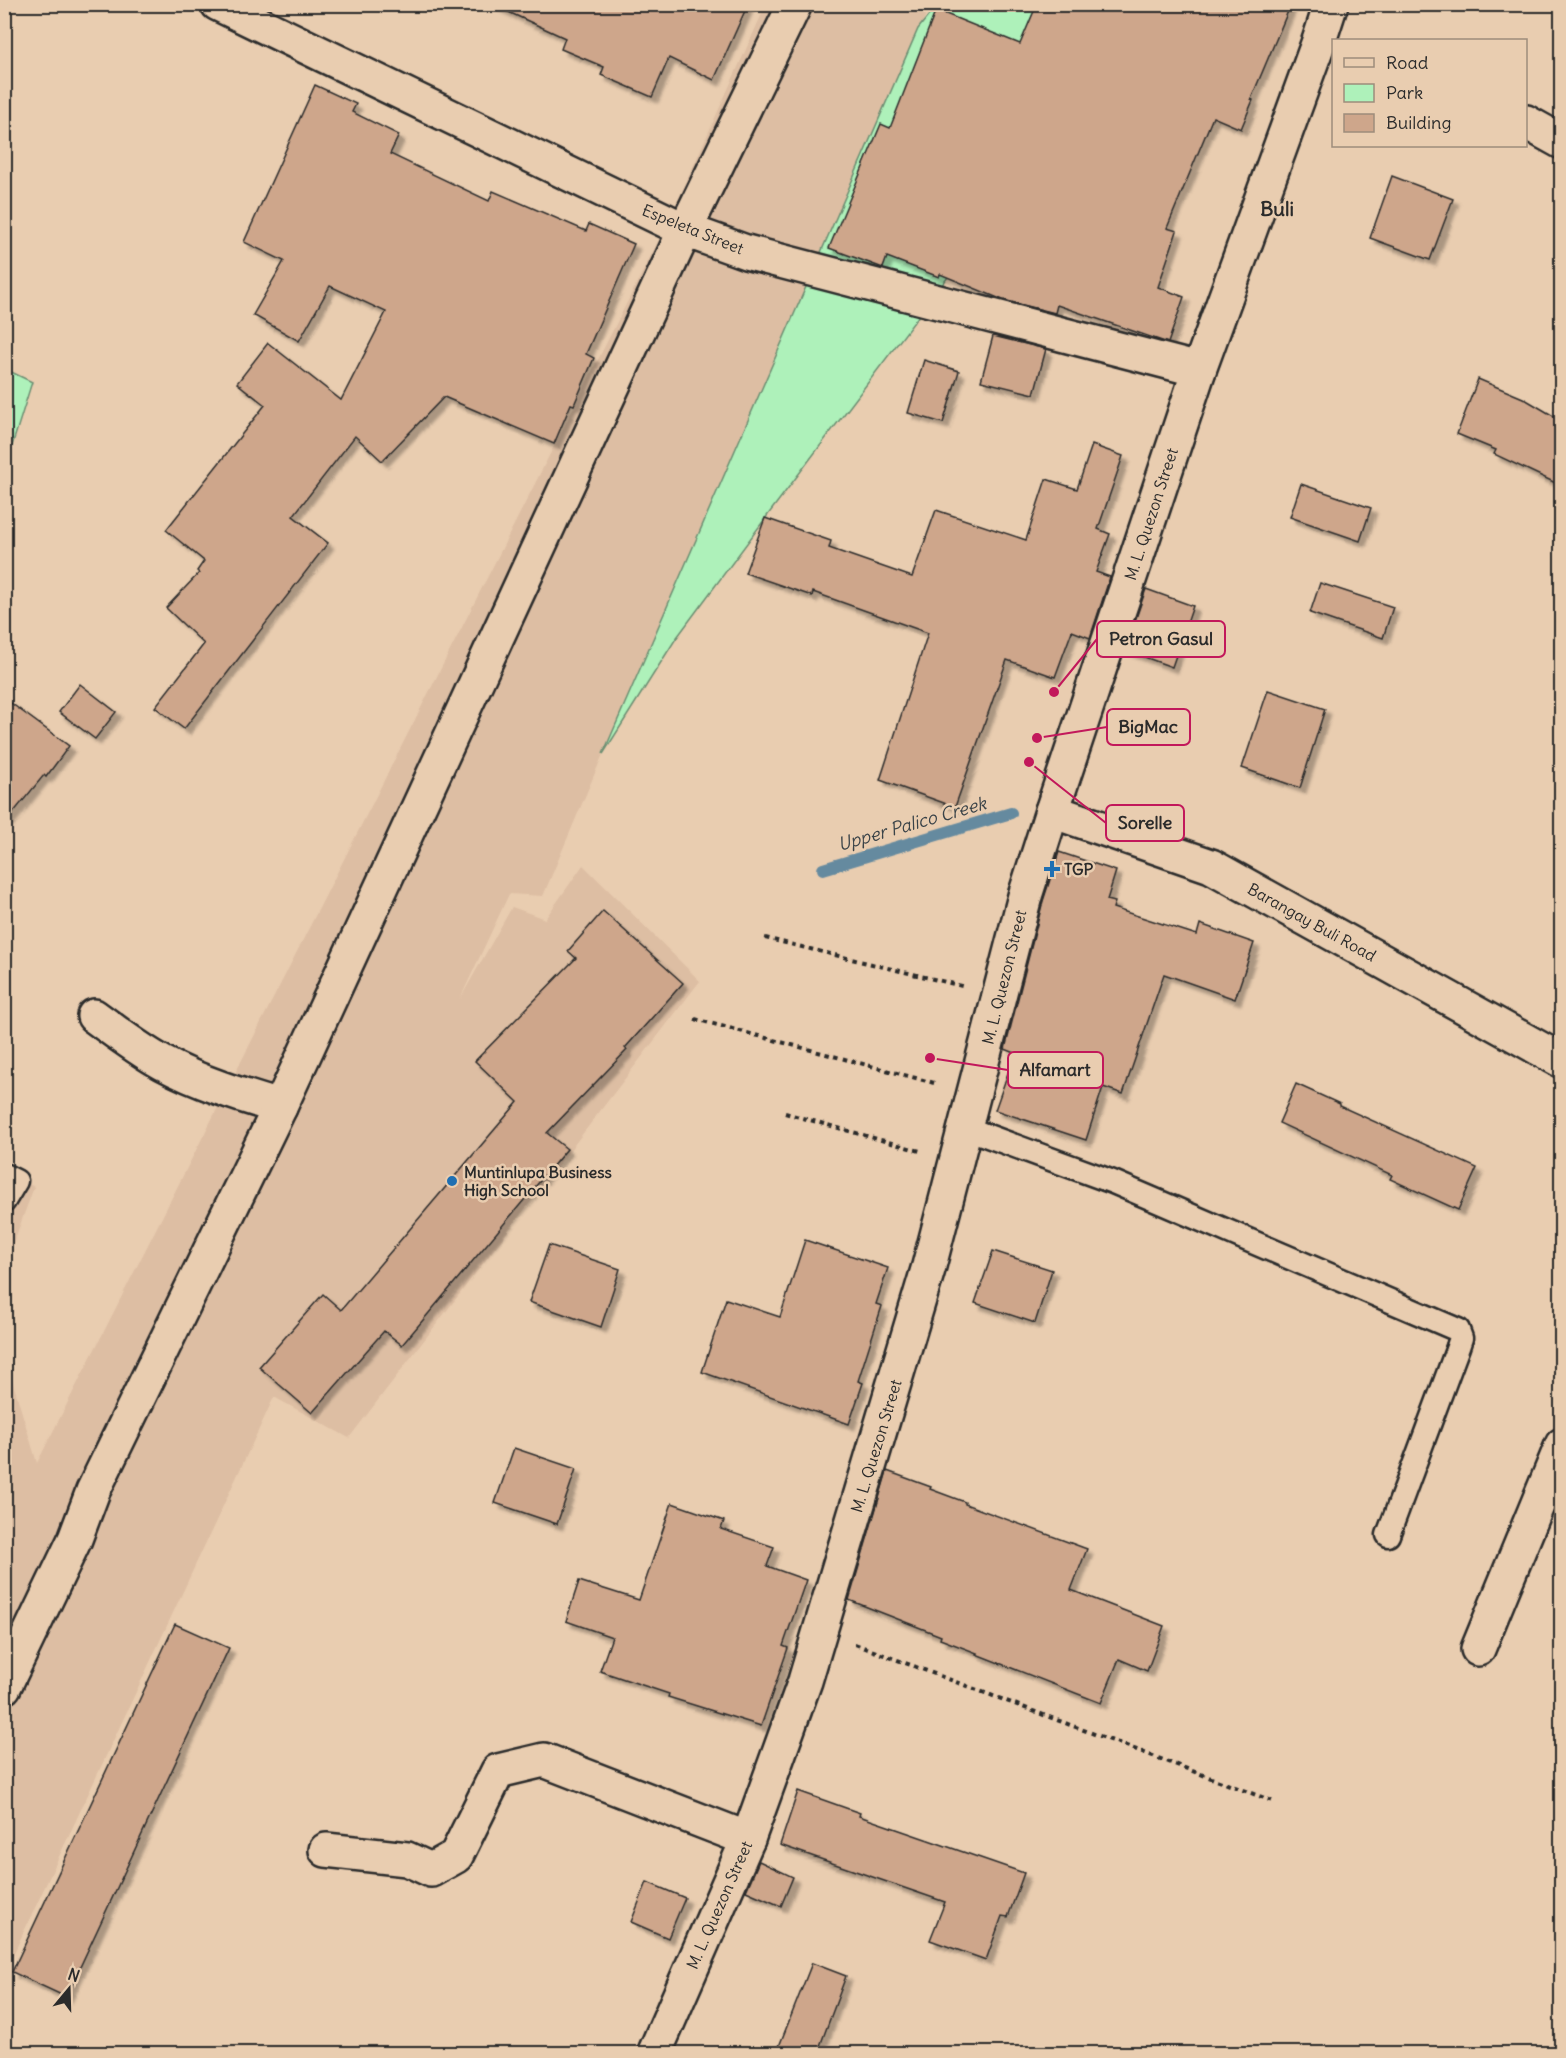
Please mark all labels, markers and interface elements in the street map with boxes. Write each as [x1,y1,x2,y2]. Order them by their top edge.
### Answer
legend [1332,39,1527,147]
text: Road [1386,51,1429,74]
text: Park [1386,81,1423,104]
text: Building [1386,111,1451,134]
district label: Buli [1260,196,1294,221]
street label: Espeleta Street [639,200,747,259]
street label: M. L. Quezon Street [1120,445,1182,583]
callout: Petron Gasul [1097,621,1225,657]
text: Petron Gasul [1109,627,1213,650]
callout: BigMac [1107,709,1190,745]
text: BigMac [1118,715,1178,738]
water label: Upper Palico Creek [835,791,990,856]
callout: Sorelle [1106,805,1184,841]
text: Sorelle [1118,811,1172,834]
place label: TGP [1064,859,1093,879]
marker: TGP [1045,862,1059,876]
street label: Barangay Buli Road [1244,878,1380,966]
street label: M. L. Quezon Street [978,907,1031,1046]
callout: Alfamart [1008,1052,1103,1088]
text: Alfamart [1020,1058,1091,1081]
place label: Muntinlupa Business High School [464,1162,612,1201]
marker: Muntinlupa Business High School [445,1174,459,1188]
street label: M. L. Quezon Street [846,1376,906,1515]
street label: M. L. Quezon Street [682,1837,756,1972]
north arrow [39,1959,99,2019]
text: N [65,1964,82,1986]

